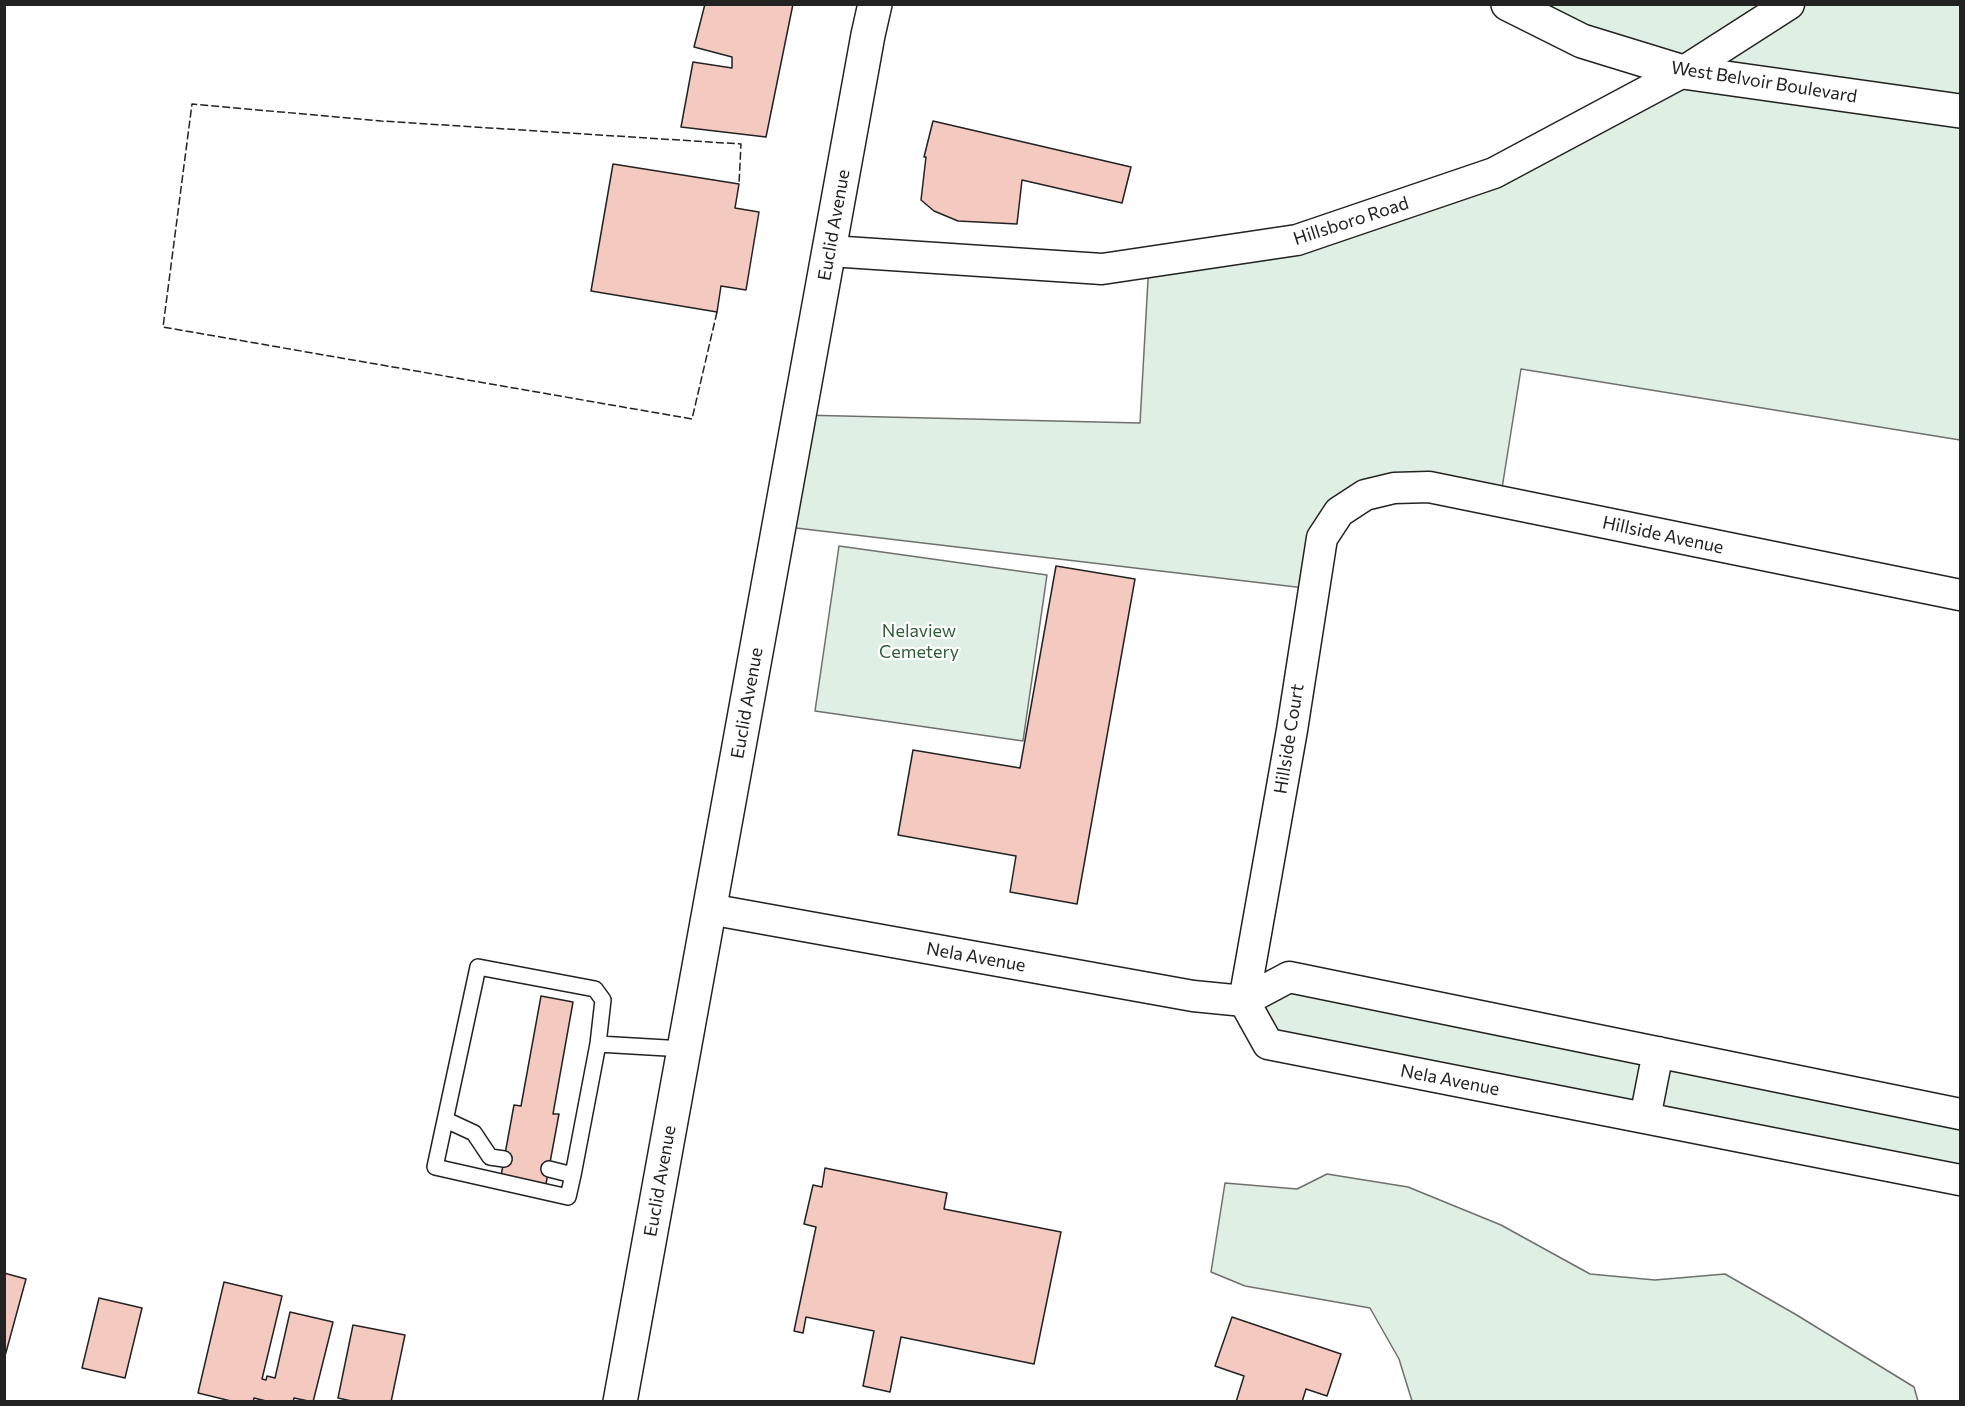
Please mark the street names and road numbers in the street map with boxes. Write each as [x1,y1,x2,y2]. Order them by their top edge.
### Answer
street label: West Belvoir Boulevard [1669,57,1859,107]
street label: Euclid Avenue [814,168,854,282]
street label: Hillsboro Road [1291,192,1411,250]
street label: Hillside Avenue [1600,512,1726,558]
street label: Euclid Avenue [727,646,767,760]
street label: Hillside Court [1270,682,1308,796]
street label: Nela Avenue [925,938,1027,976]
street label: Nela Avenue [1399,1060,1501,1100]
street label: Euclid Avenue [640,1124,680,1238]

